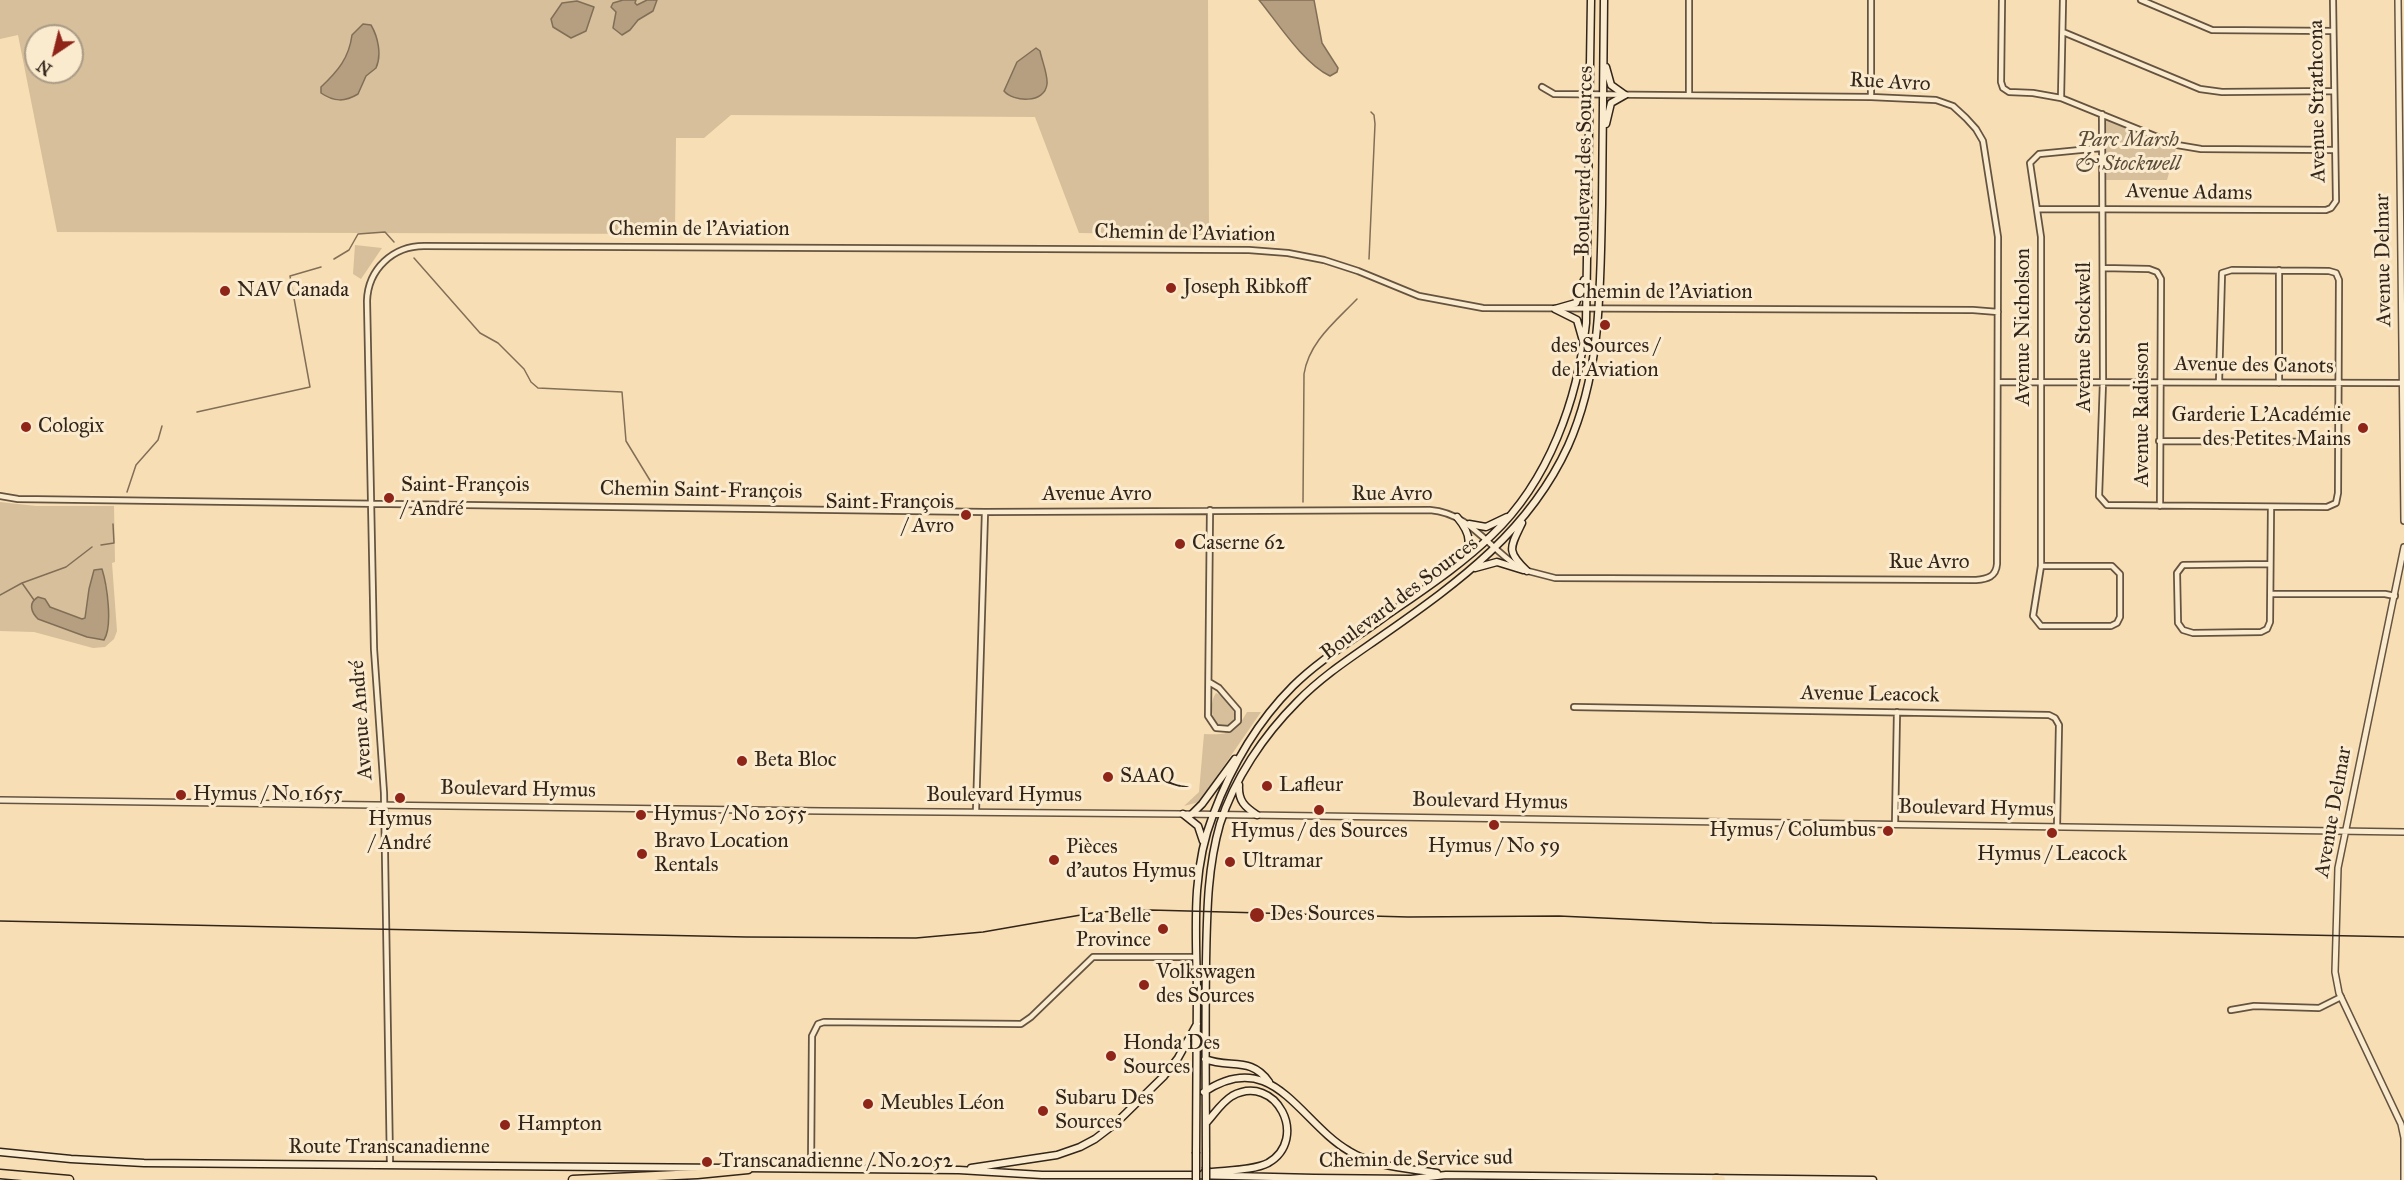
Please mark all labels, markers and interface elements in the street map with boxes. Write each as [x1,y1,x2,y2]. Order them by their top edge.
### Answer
street label: Avenue Strathcona [2304,19,2332,183]
north arrow [24,24,84,84]
text: N [34,56,56,79]
street label: Boulevard des Sources [1571,66,1599,256]
street label: Rue Avro [1849,68,1931,98]
park label: Parc Marsh & Stockwell [2075,128,2181,178]
street label: Avenue Adams [2126,179,2252,207]
street label: Avenue Delmar [2370,193,2398,327]
street label: Chemin de l'Aviation [608,217,790,243]
street label: Chemin de l'Aviation [1094,220,1276,248]
street label: Avenue Nicholson [2011,248,2037,406]
street label: Avenue Stockwell [2072,262,2098,412]
place label: Joseph Ribkoff [1183,275,1308,301]
place label: NAV Canada [237,278,349,304]
street label: Chemin de l'Aviation [1571,280,1753,306]
marker: Joseph Ribkoff [1164,281,1178,295]
marker: NAV Canada [218,284,232,298]
marker: des Sources / de l'Aviation [1598,318,1612,332]
place label: des Sources / de l'Aviation [1551,334,1659,384]
street label: Avenue Radisson [2130,342,2156,486]
street label: Avenue des Canots [2174,352,2334,380]
place label: Garderie L'Académie des Petites Mains [2172,403,2351,453]
place label: Cologix [38,414,104,440]
marker: Cologix [19,420,33,434]
marker: Garderie L'Académie des Petites Mains [2356,421,2370,435]
place label: Saint-François / André [401,473,529,523]
street label: Chemin Saint-François [600,477,802,505]
street label: Avenue Avro [1042,482,1152,508]
street label: Rue Avro [1351,482,1433,508]
place label: Saint-François / Avro [826,490,954,540]
marker: Saint-François / André [382,491,396,505]
marker: Saint-François / Avro [959,508,973,522]
place label: Caserne 62 [1192,531,1285,557]
street label: Boulevard des Sources [1316,532,1484,666]
marker: Caserne 62 [1173,537,1187,551]
street label: Rue Avro [1888,550,1970,576]
street label: Avenue André [345,659,379,781]
street label: Avenue Leacock [1800,681,1940,709]
street label: Avenue Delmar [2310,744,2358,880]
place label: Beta Bloc [754,748,837,774]
marker: Beta Bloc [735,754,749,768]
place label: SAAQ [1120,764,1175,790]
marker: SAAQ [1101,770,1115,784]
place label: Lafleur [1279,773,1343,799]
street label: Boulevard Hymus [440,776,596,804]
marker: Lafleur [1260,779,1274,793]
place label: Hymus / No 1655 [193,782,343,808]
street label: Boulevard Hymus [926,783,1082,809]
marker: Hymus / No 1655 [174,788,188,802]
street label: Boulevard Hymus [1412,788,1568,816]
marker: Hymus / André [393,791,407,805]
street label: Boulevard Hymus [1898,795,2054,823]
place label: Hymus / No 2055 [653,802,806,828]
marker: Hymus / des Sources [1312,803,1326,817]
place label: Hymus / André [368,807,432,857]
marker: Hymus / No 2055 [634,808,648,822]
marker: Hymus / No 59 [1487,818,1501,832]
place label: Hymus / Columbus [1709,818,1876,844]
place label: Hymus / des Sources [1230,819,1408,845]
marker: Hymus / Columbus [1881,824,1895,838]
marker: Hymus / Leacock [2045,826,2059,840]
place label: Bravo Location Rentals [654,829,789,879]
place label: Hymus / No 59 [1428,834,1560,860]
place label: Pièces d'autos Hymus [1066,835,1196,885]
place label: Hymus / Leacock [1977,842,2127,868]
marker: Bravo Location Rentals [635,847,649,861]
place label: Ultramar [1242,849,1323,875]
marker: Pièces d'autos Hymus [1047,853,1061,867]
marker: Ultramar [1223,855,1237,869]
place label: Des Sources [1270,902,1375,928]
place label: La Belle Province [1076,904,1151,954]
marker: Des Sources [1248,906,1266,924]
marker: La Belle Province [1156,922,1170,936]
place label: Volkswagen des Sources [1156,960,1255,1010]
marker: Volkswagen des Sources [1137,978,1151,992]
place label: Honda Des Sources [1123,1031,1220,1081]
marker: Honda Des Sources [1104,1049,1118,1063]
place label: Subaru Des Sources [1055,1086,1154,1136]
place label: Meubles Léon [880,1091,1004,1117]
marker: Meubles Léon [861,1097,875,1111]
marker: Subaru Des Sources [1036,1104,1050,1118]
place label: Hampton [517,1112,602,1138]
marker: Hampton [498,1118,512,1132]
street label: Route Transcanadienne [288,1135,490,1161]
street label: Chemin de Service sud [1319,1146,1513,1174]
place label: Transcanadienne / No 2052 [719,1149,953,1175]
marker: Transcanadienne / No 2052 [700,1155,714,1169]

